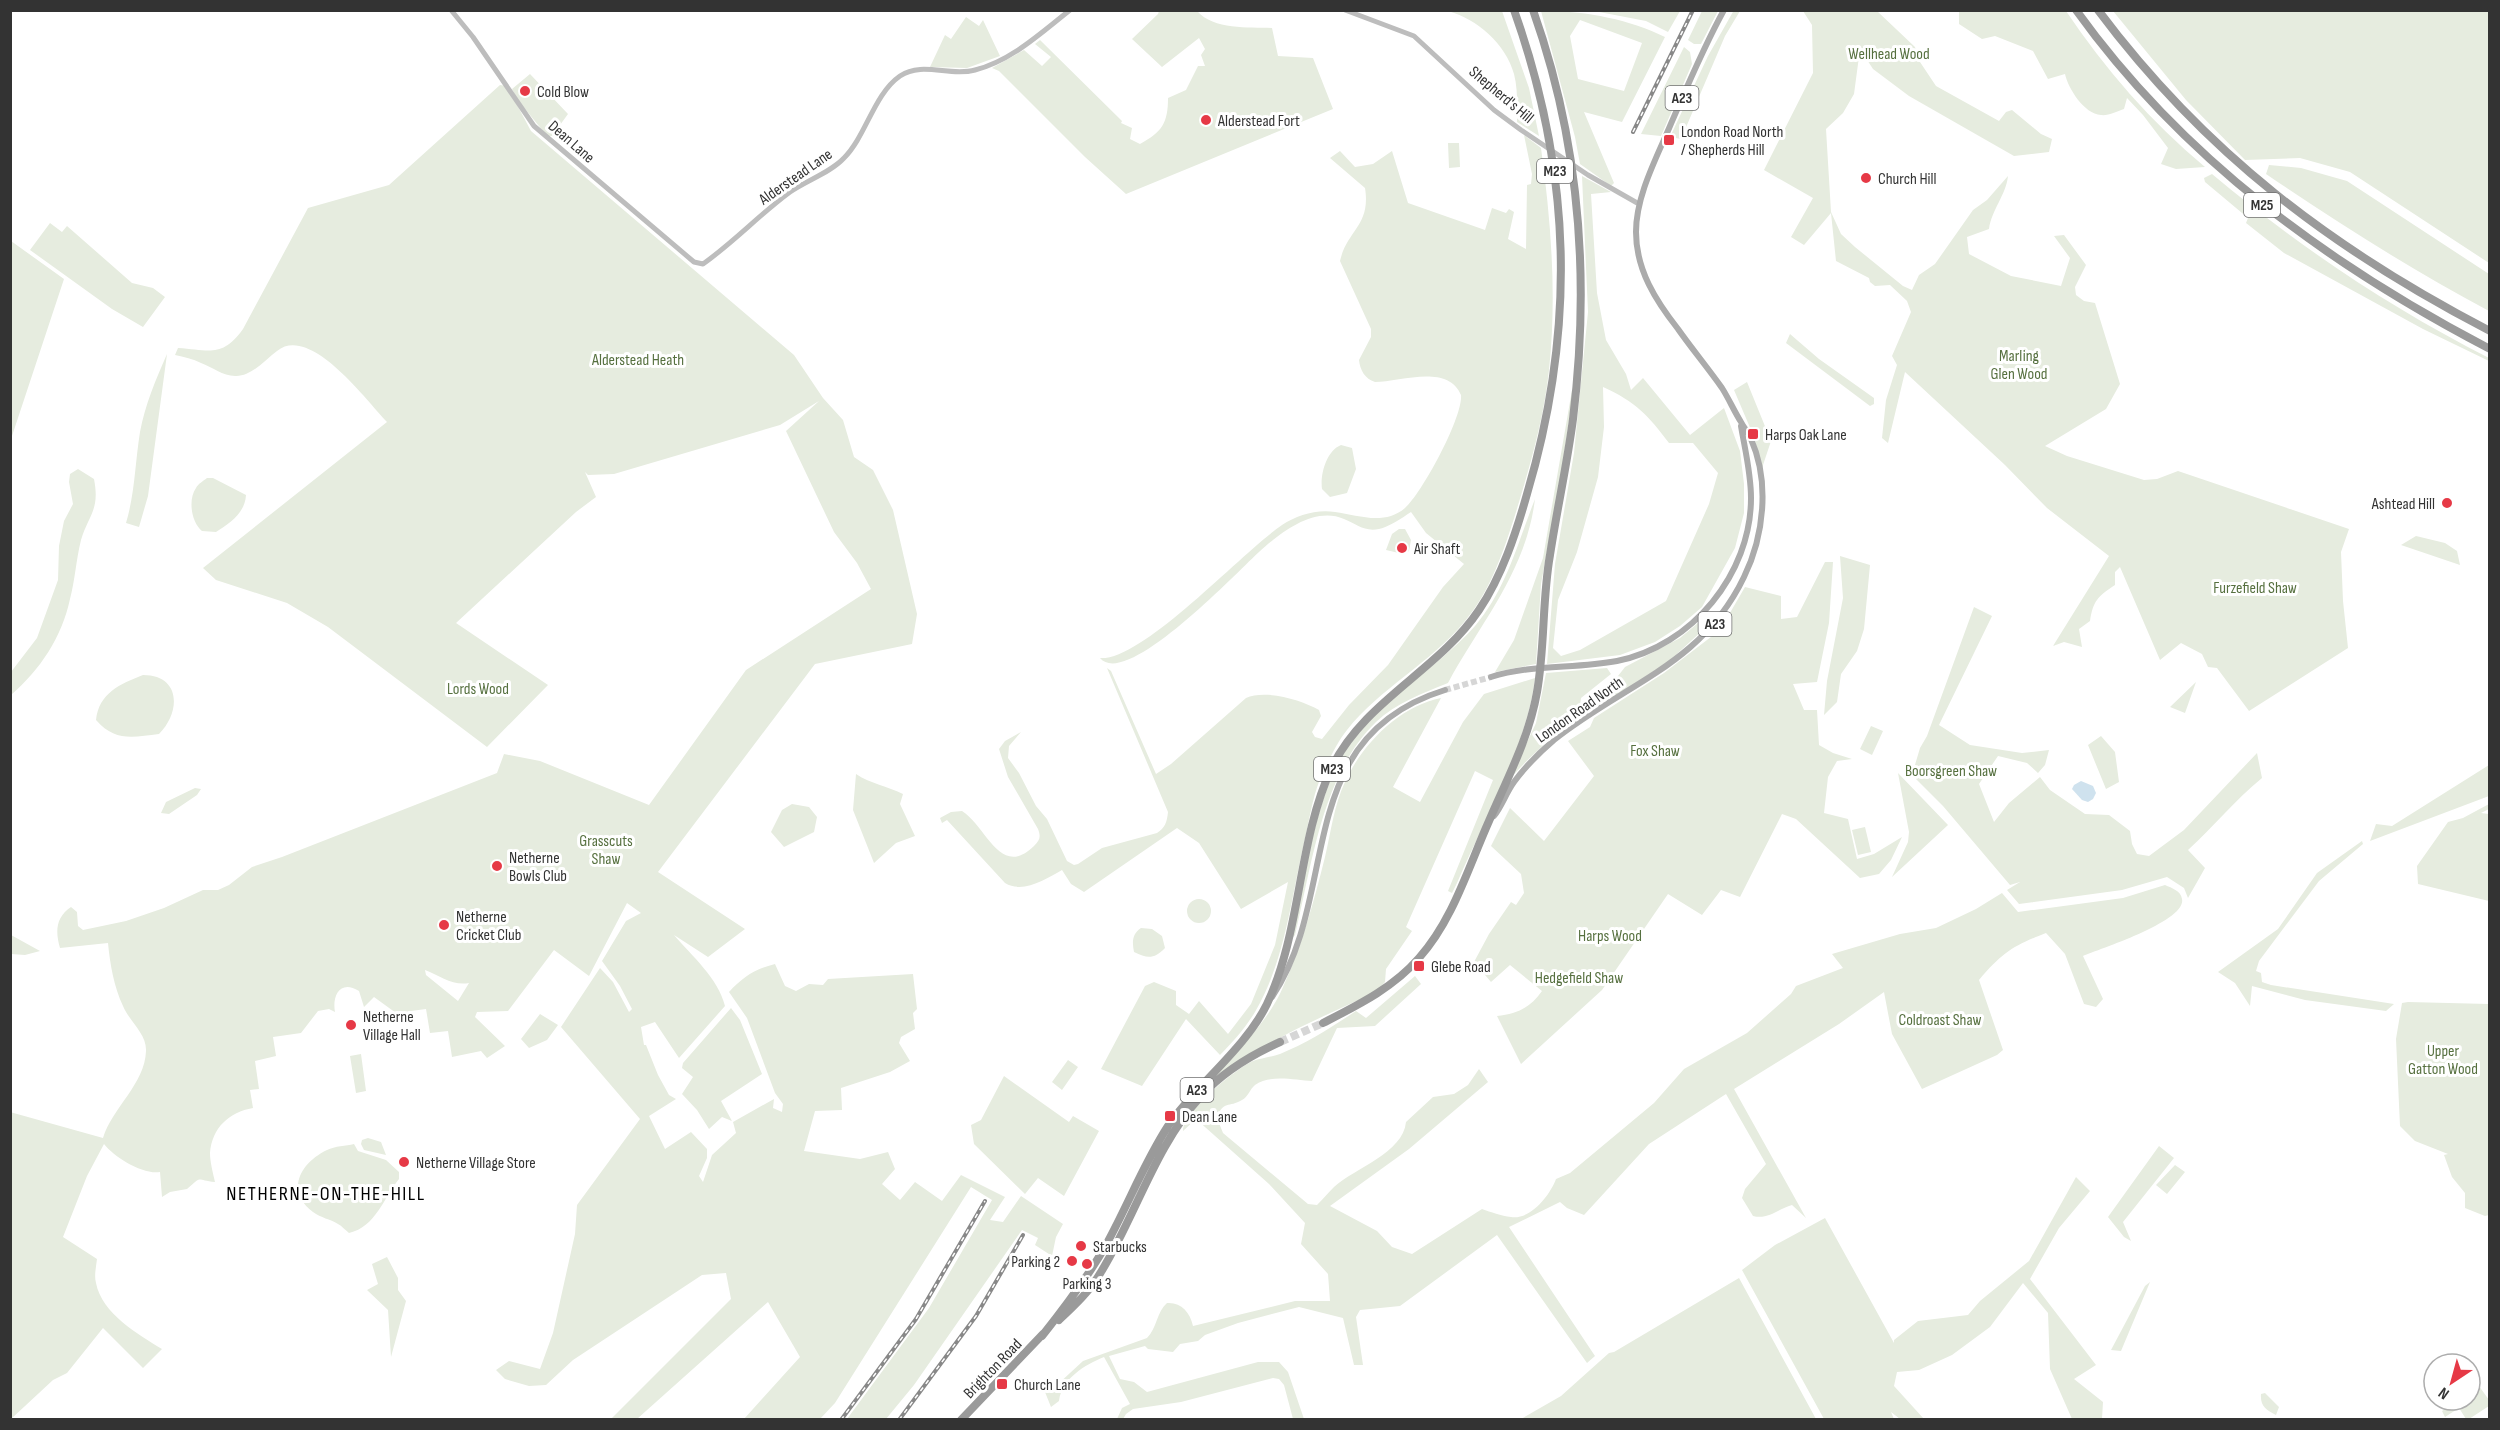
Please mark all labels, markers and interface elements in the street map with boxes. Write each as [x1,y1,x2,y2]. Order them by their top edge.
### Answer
park label: Wellhead Wood [1848,45,1930,64]
street label: Shepherd's Hill [1465,63,1537,128]
place label: Cold Blow [537,83,589,102]
marker: Cold Blow [518,84,532,98]
road number: A23 [1666,86,1698,110]
place label: Alderstead Fort [1217,112,1300,131]
marker: Alderstead Fort [1199,113,1213,127]
street label: Dean Lane [544,117,598,167]
place label: London Road North / Shepherds Hill [1681,123,1783,160]
marker: London Road North / Shepherds Hill [1662,133,1676,147]
street label: Alderstead Lane [755,145,836,210]
road number: M23 [1537,159,1573,183]
place label: Church Hill [1878,170,1937,189]
marker: Church Hill [1859,171,1873,185]
road number: M25 [2244,193,2280,217]
park label: Marling Glen Wood [1991,347,2047,384]
park label: Alderstead Heath [591,351,684,370]
place label: Harps Oak Lane [1765,426,1847,445]
marker: Harps Oak Lane [1746,427,1760,441]
place label: Ashtead Hill [2371,495,2435,514]
marker: Ashtead Hill [2440,496,2454,510]
place label: Air Shaft [1413,540,1460,559]
marker: Air Shaft [1395,541,1409,555]
park label: Furzefield Shaw [2213,579,2297,598]
road number: A23 [1698,612,1732,636]
street label: London Road North [1532,673,1627,747]
park label: Lords Wood [447,680,509,699]
park label: Fox Shaw [1630,742,1680,761]
road number: M23 [1314,757,1350,781]
park label: Boorsgreen Shaw [1905,762,1997,781]
park label: Grasscuts Shaw [579,832,633,869]
place label: Netherne Bowls Club [509,849,567,886]
marker: Netherne Bowls Club [490,859,504,873]
place label: Netherne Cricket Club [456,908,521,945]
marker: Netherne Cricket Club [437,918,451,932]
park label: Harps Wood [1578,927,1642,946]
place label: Glebe Road [1431,958,1491,977]
marker: Glebe Road [1412,959,1426,973]
park label: Hedgefield Shaw [1535,969,1623,988]
place label: Netherne Village Hall [363,1008,421,1045]
park label: Coldroast Shaw [1899,1011,1981,1030]
marker: Netherne Village Hall [344,1018,358,1032]
park label: Upper Gatton Wood [2408,1042,2478,1079]
road number: A23 [1180,1078,1214,1102]
place label: Dean Lane [1182,1108,1237,1127]
marker: Dean Lane [1163,1109,1177,1123]
place label: Netherne Village Store [416,1154,536,1173]
marker: Netherne Village Store [397,1155,411,1169]
district label: NETHERNE-ON-THE-HILL [226,1182,426,1206]
place label: Starbucks [1093,1238,1147,1257]
marker: Starbucks [1074,1239,1088,1253]
place label: Parking 2 [1011,1253,1060,1272]
marker: Parking 2 [1065,1254,1079,1268]
marker: Parking 3 [1080,1257,1094,1271]
place label: Parking 3 [1063,1275,1111,1294]
street label: Brighton Road [960,1335,1026,1403]
north arrow [2422,1352,2482,1412]
place label: Church Lane [1014,1376,1081,1395]
marker: Church Lane [995,1377,1009,1391]
text: N [2435,1383,2453,1403]

